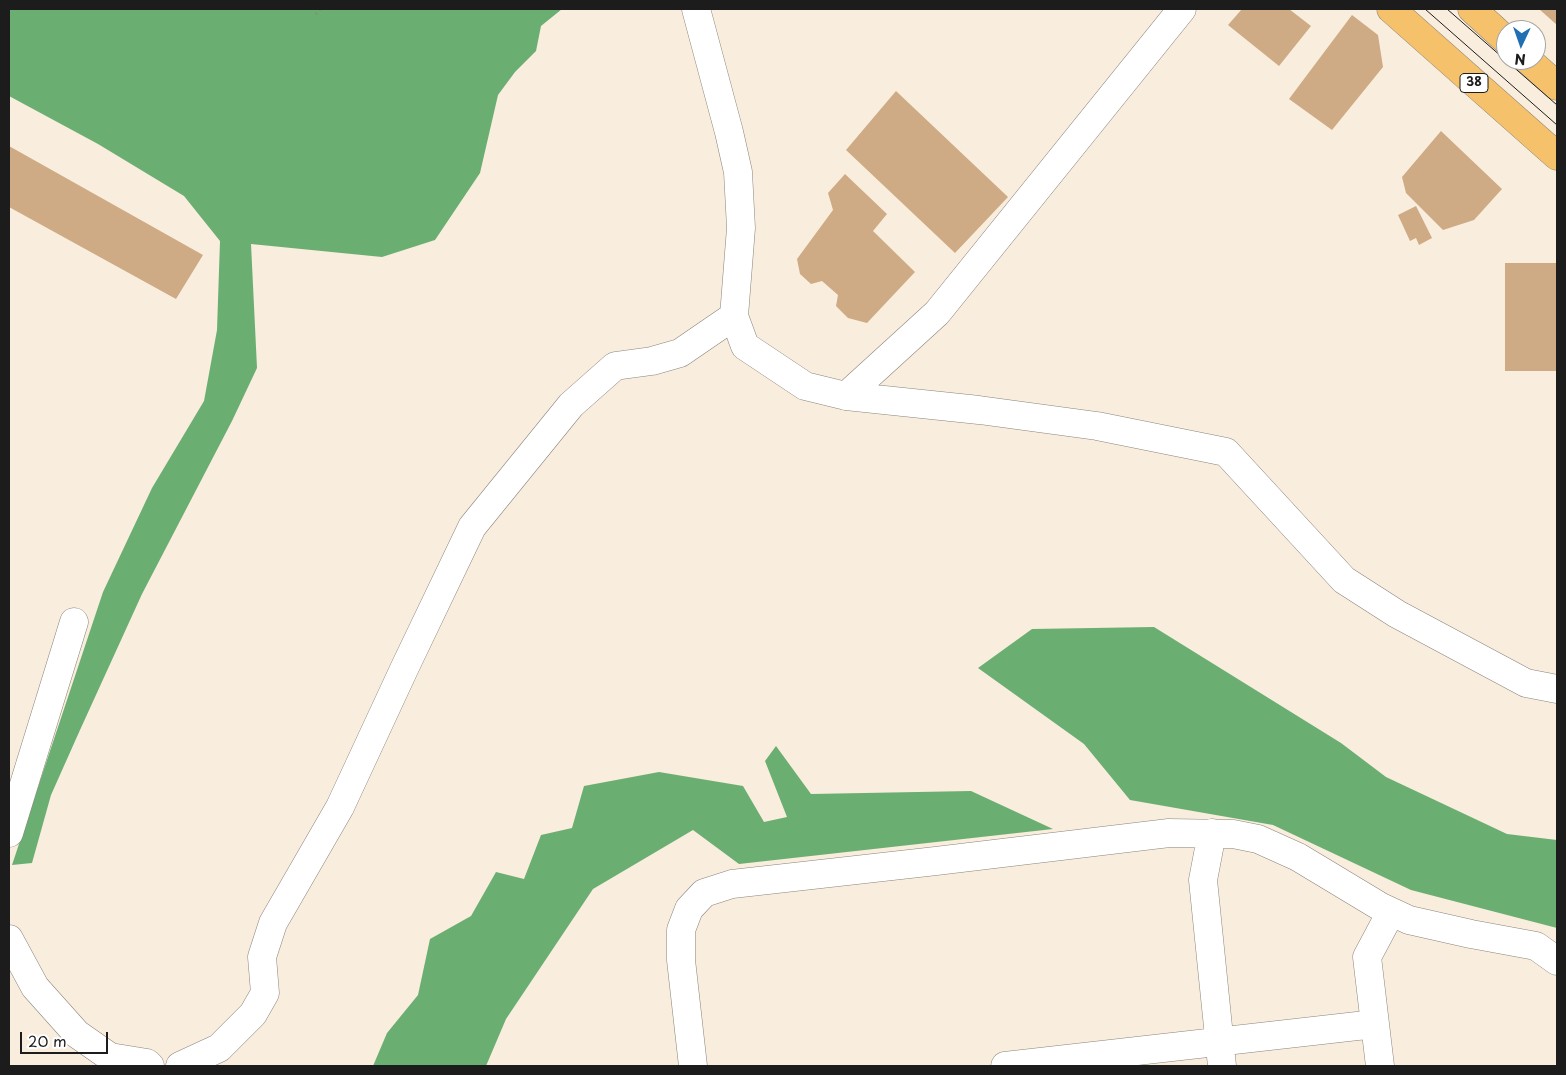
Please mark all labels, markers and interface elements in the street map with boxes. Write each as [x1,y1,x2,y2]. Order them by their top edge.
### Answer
north arrow [1496,20,1546,70]
text: N [1514,49,1526,70]
road number: 38 [1460,74,1488,92]
scale bar [22,1022,110,1054]
text: 20 m [28,1029,67,1052]

